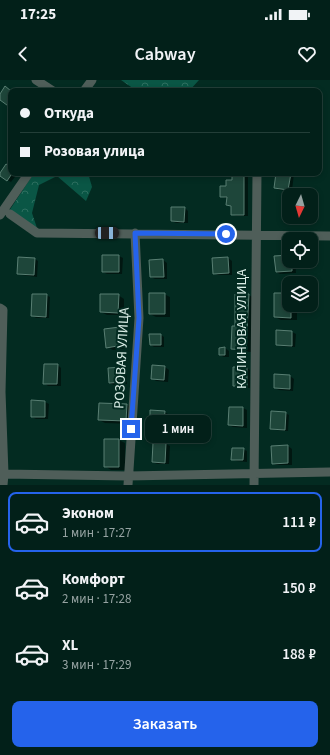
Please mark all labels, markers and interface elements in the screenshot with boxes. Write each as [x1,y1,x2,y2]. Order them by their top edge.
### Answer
text: 17:25 [20,4,56,25]
text: Cabway [134,42,196,67]
icon: back [12,43,34,65]
icon: heart [296,43,318,65]
text: Откуда [44,103,94,124]
text: Розовая улица [44,141,145,162]
north arrow [282,188,318,224]
map controls [282,188,318,312]
route start [217,225,235,243]
car [95,227,119,239]
button: locate [282,232,318,268]
street label: КАЛИНОВАЯ УЛИЦА [232,269,252,389]
button: layers [282,276,318,312]
street label: РОЗОВАЯ УЛИЦА [109,306,135,409]
callout: 1 мин [145,415,211,443]
route end [122,420,140,438]
text: 1 мин [162,420,194,438]
text: Эконом [62,503,114,524]
icon: car [14,504,50,540]
text: 111 ₽ [282,512,316,533]
text: 1 мин · 17:27 [62,524,131,542]
text: Комфорт [62,569,125,590]
icon: car [14,570,50,606]
text: 150 ₽ [282,578,316,599]
text: 2 мин · 17:28 [62,590,131,608]
text: XL [62,635,78,656]
icon: car [14,636,50,672]
text: 188 ₽ [282,644,316,665]
text: 3 мин · 17:29 [62,656,131,674]
button: Заказать [12,701,318,747]

